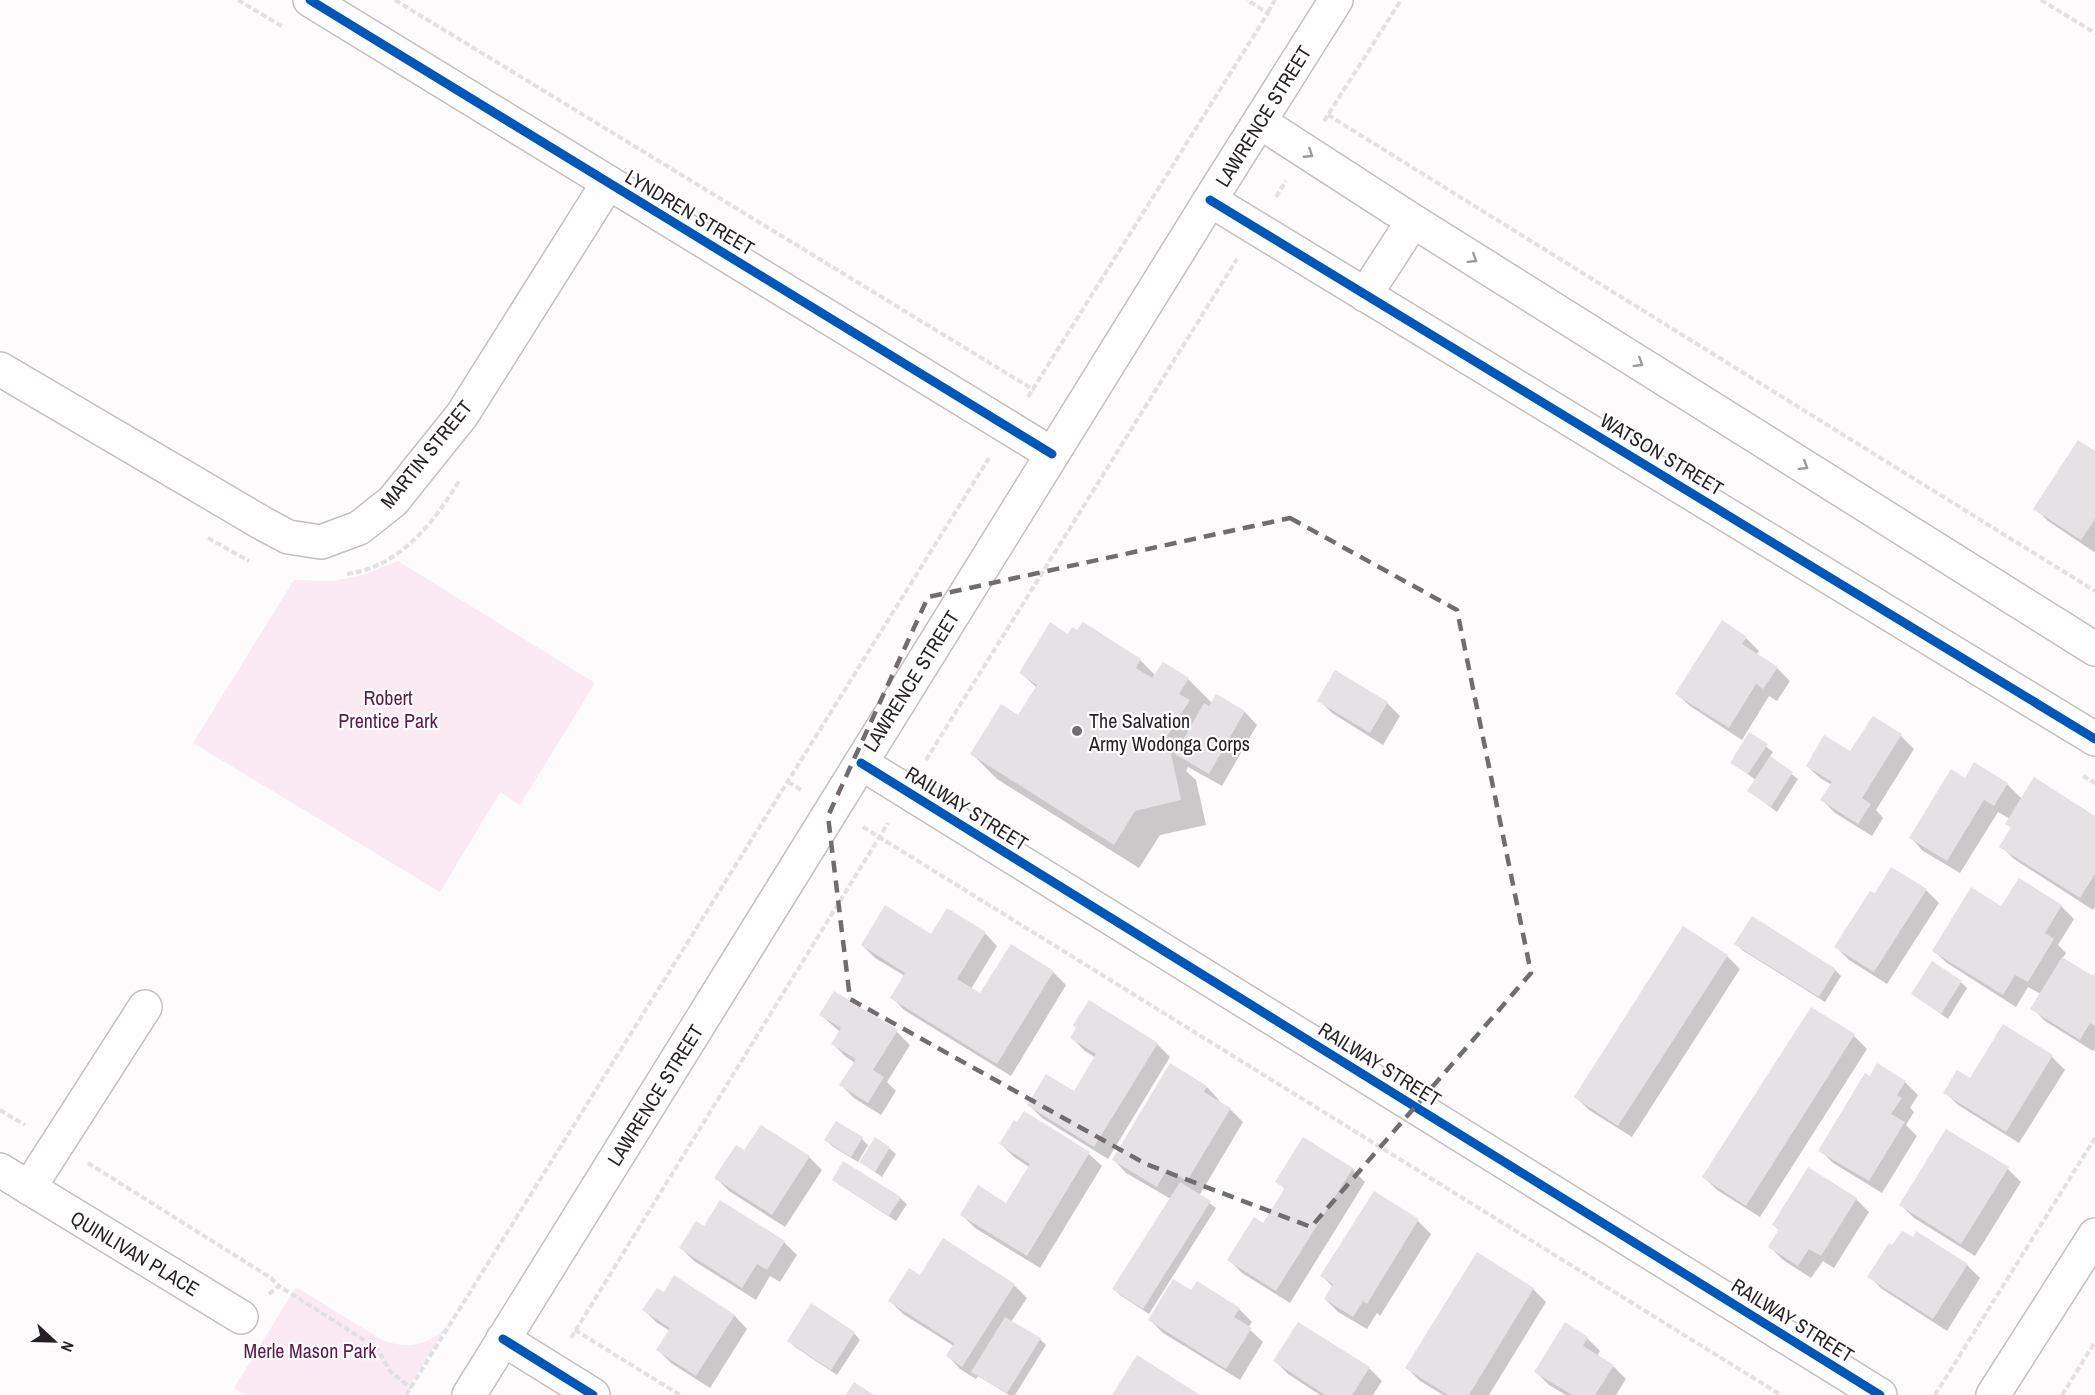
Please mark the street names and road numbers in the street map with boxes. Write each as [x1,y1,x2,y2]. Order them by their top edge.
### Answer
street label: LAWRENCE STREET [1209,40,1317,192]
street label: LYNDREN STREET [620,163,760,261]
street label: MARTIN STREET [374,394,478,514]
street label: WATSON STREET [1595,407,1729,501]
street label: LAWRENCE STREET [857,605,965,757]
street label: RAILWAY STREET [901,760,1033,856]
street label: RAILWAY STREET [1314,1016,1446,1112]
street label: LAWRENCE STREET [601,1019,709,1171]
street label: QUINLIVAN PLACE [66,1204,204,1302]
street label: RAILWAY STREET [1727,1272,1859,1368]

